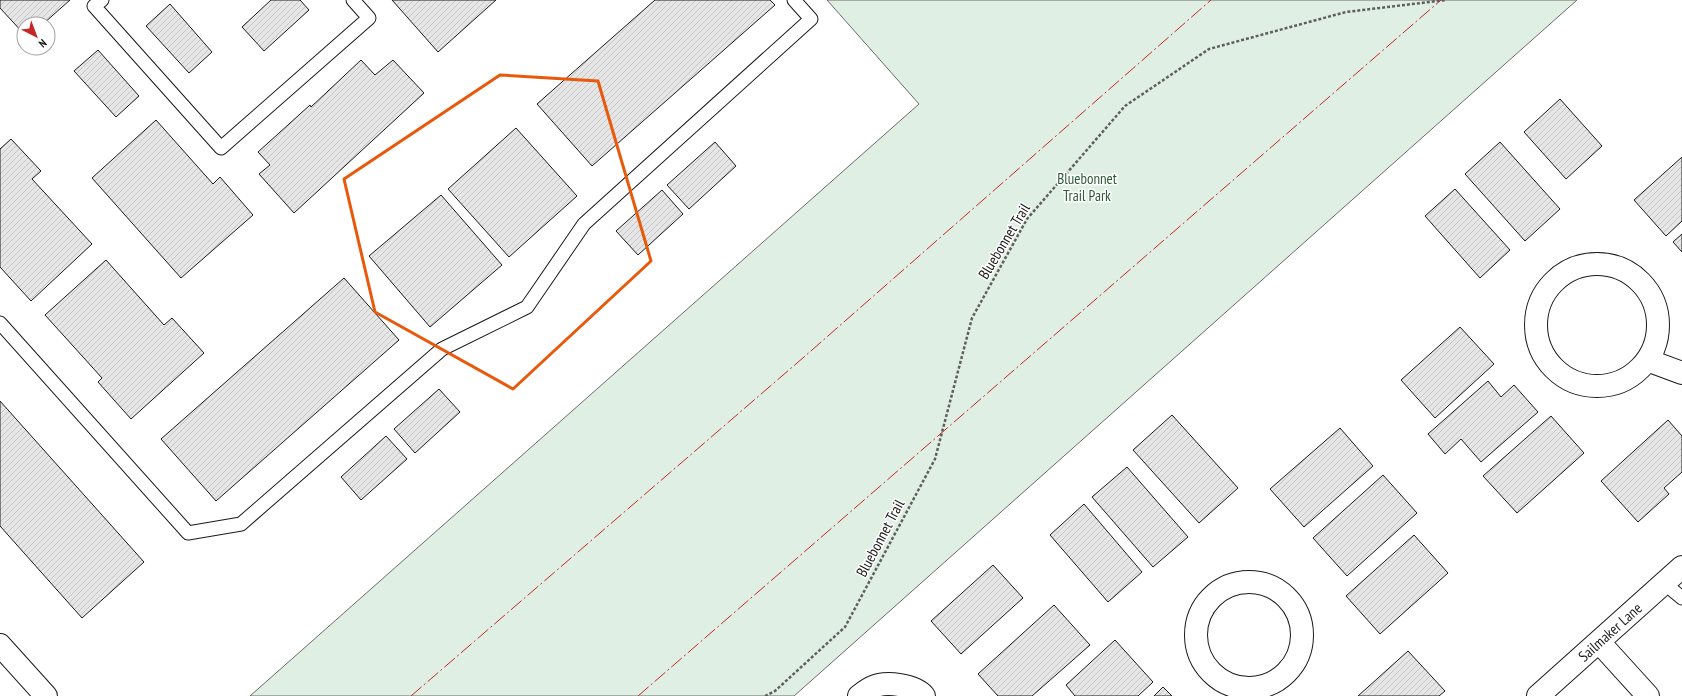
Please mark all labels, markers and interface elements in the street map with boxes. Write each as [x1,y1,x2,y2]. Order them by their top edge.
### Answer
north arrow [16,16,56,56]
text: N [36,36,50,51]
park label: Bluebonnet Trail Park [1057,169,1117,205]
street label: Bluebonnet Trail [974,199,1034,282]
street label: Bluebonnet Trail [852,496,909,580]
street label: Sailmaker Lane [1574,599,1646,665]

